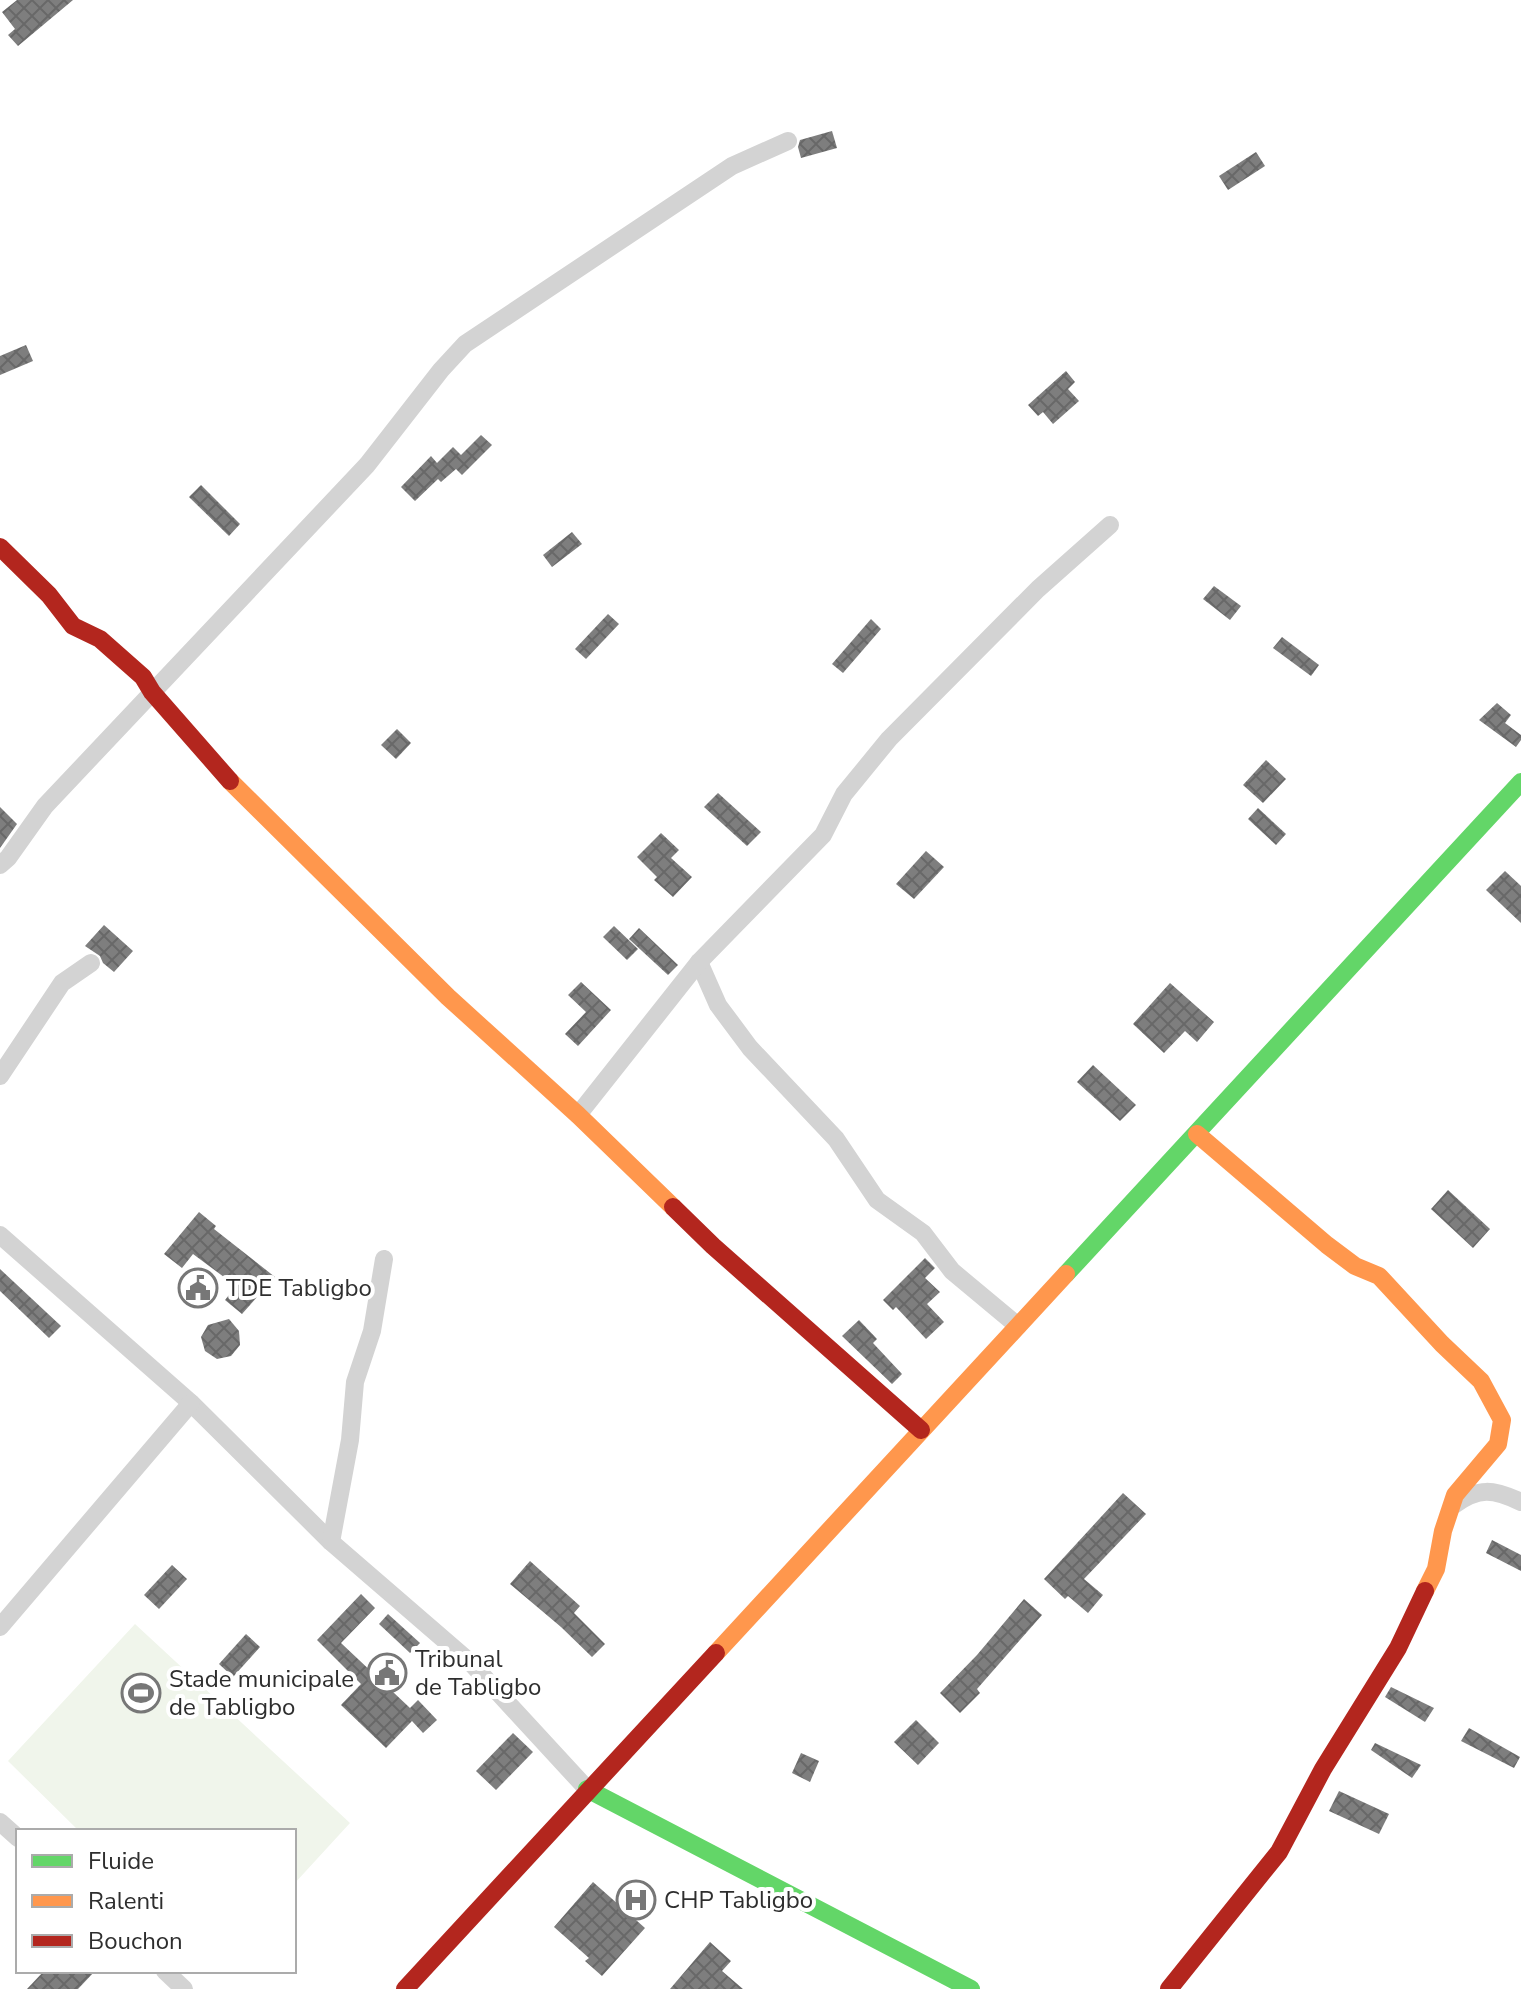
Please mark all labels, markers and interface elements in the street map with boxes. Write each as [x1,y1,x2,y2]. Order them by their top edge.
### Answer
public building icon: TDE Tabligbo [177,1267,219,1309]
place label: TDE Tabligbo [226,1272,372,1304]
place label: Tribunal de Tabligbo [415,1643,541,1703]
public building icon: Tribunal de Tabligbo [366,1652,408,1694]
place label: Stade municipale de Tabligbo [169,1663,354,1723]
sports icon: Stade municipale de Tabligbo [120,1672,162,1714]
legend [16,1829,296,1973]
text: Fluide [88,1845,154,1877]
hospital icon: CHP Tabligbo [615,1879,657,1921]
place label: CHP Tabligbo [664,1884,813,1916]
text: Ralenti [88,1885,164,1917]
text: Bouchon [88,1925,183,1957]

